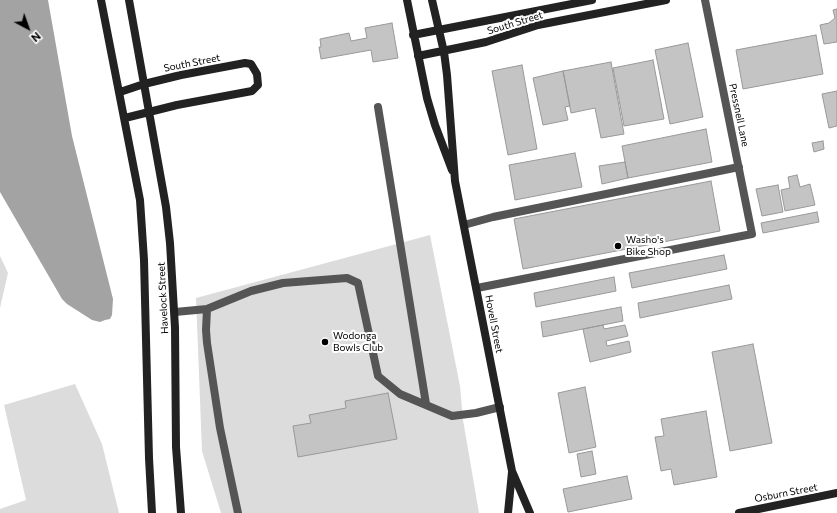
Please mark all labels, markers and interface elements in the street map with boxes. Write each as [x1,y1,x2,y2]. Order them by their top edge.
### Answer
north arrow [8,8,48,48]
street label: South Street [486,9,544,37]
text: N [29,30,44,45]
street label: South Street [163,52,221,74]
street label: Pressnell Lane [726,82,752,148]
place label: Washo's Bike Shop [626,234,671,258]
marker: Washo's Bike Shop [613,241,623,251]
street label: Havelock Street [155,262,171,334]
street label: Hovell Street [483,294,505,354]
place label: Wodonga Bowls Club [333,330,383,354]
marker: Wodonga Bowls Club [320,337,330,347]
street label: Osburn Street [753,481,819,505]

